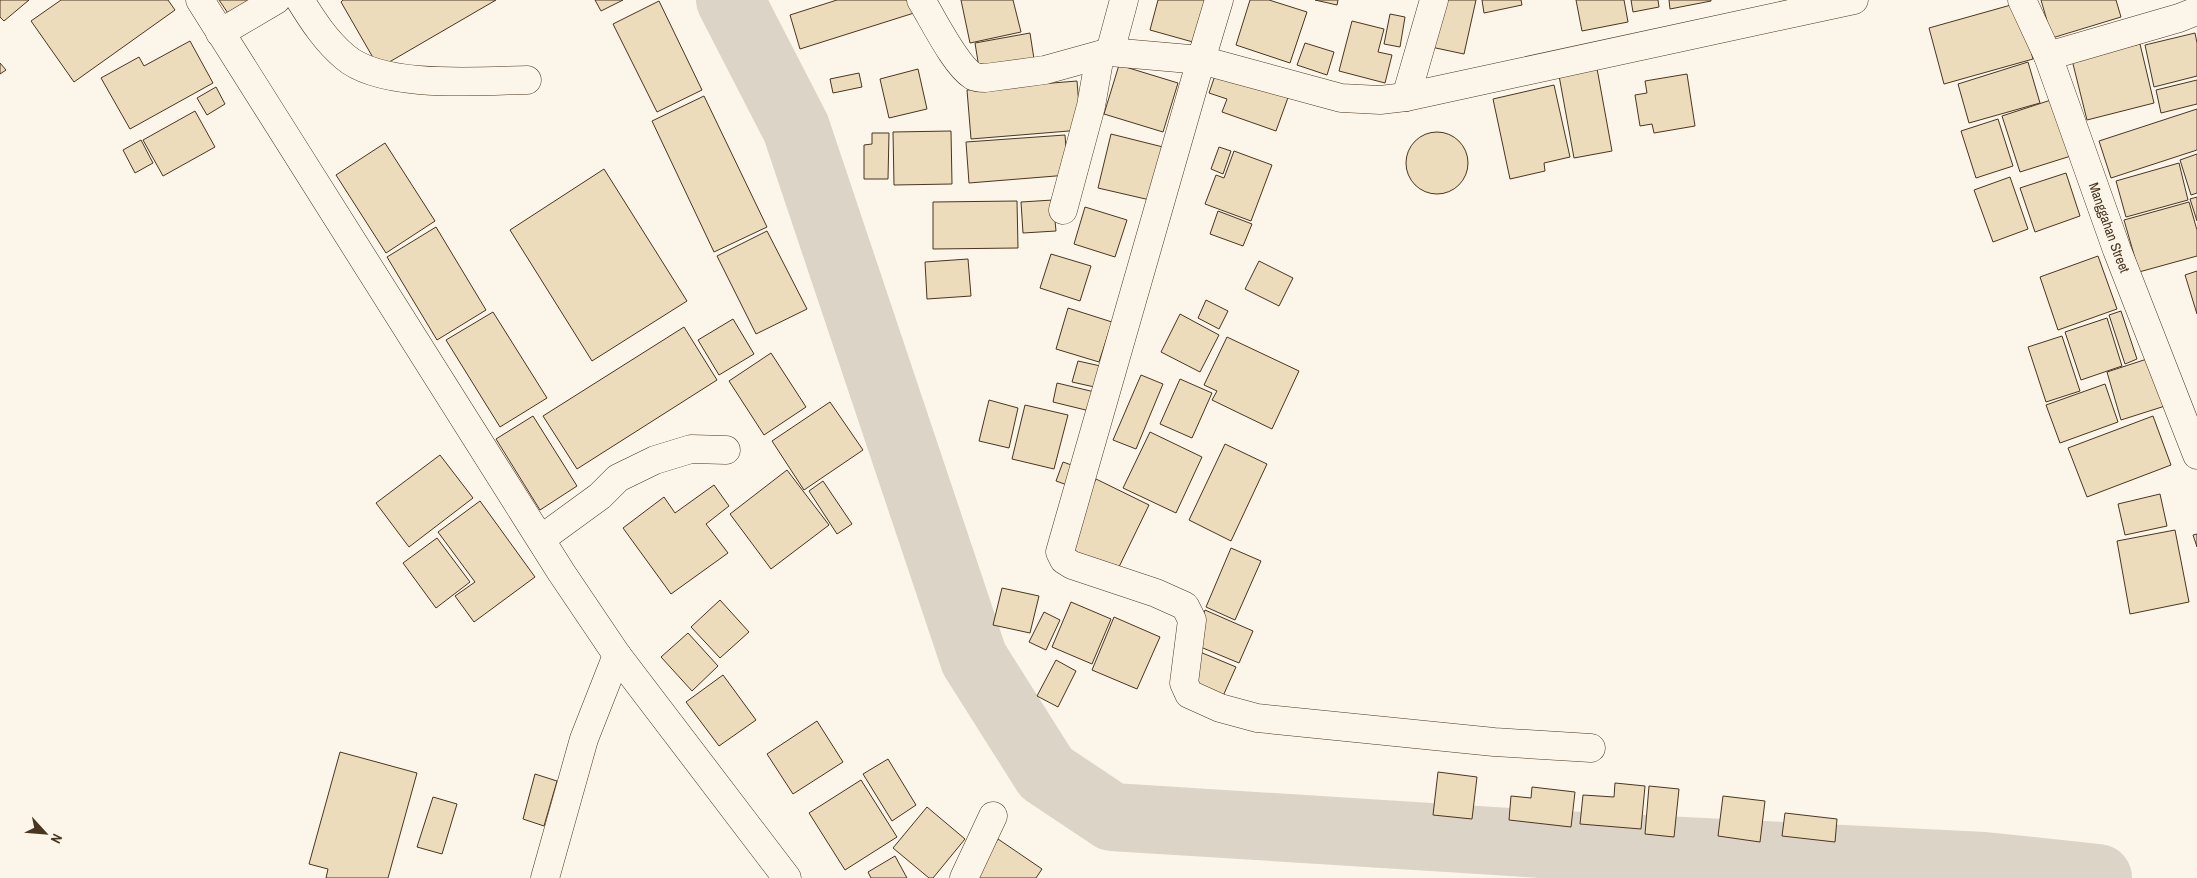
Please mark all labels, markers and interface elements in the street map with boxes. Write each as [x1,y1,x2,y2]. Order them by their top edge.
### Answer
street label: Manggahan Street [2085,180,2134,275]
north arrow [20,808,70,858]
text: N [47,831,67,846]

